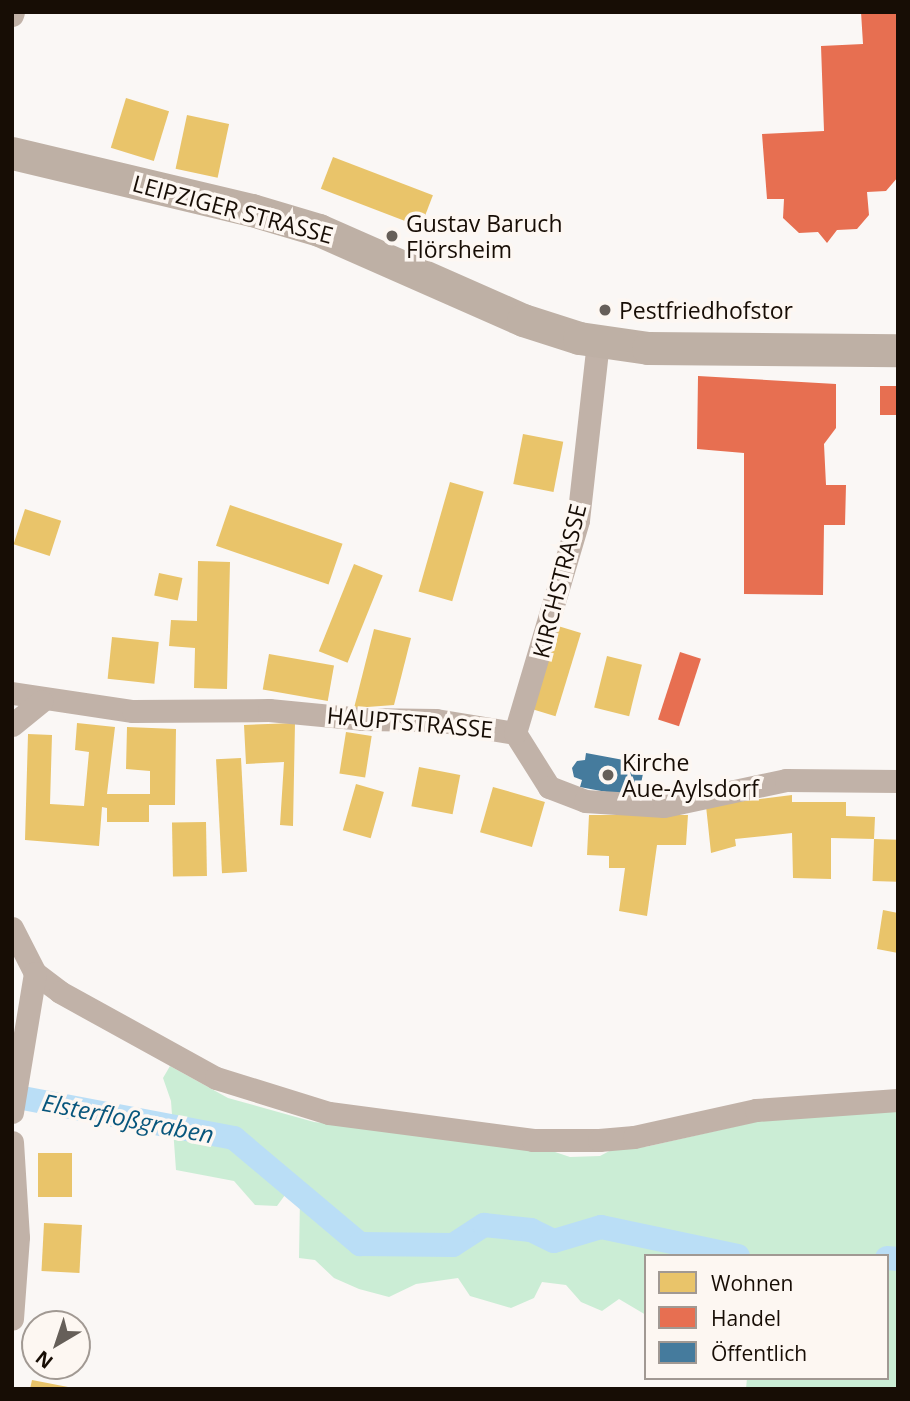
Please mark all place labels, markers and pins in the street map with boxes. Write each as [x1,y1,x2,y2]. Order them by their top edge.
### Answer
place label: Gustav Baruch Flörsheim [406,209,562,263]
marker: Gustav Baruch Flörsheim [384,228,400,244]
place label: Pestfriedhofstor [619,296,793,324]
marker: Pestfriedhofstor [597,302,613,318]
place label: Kirche Aue-Aylsdorf [622,748,759,802]
marker: Kirche Aue-Aylsdorf [600,767,616,783]

